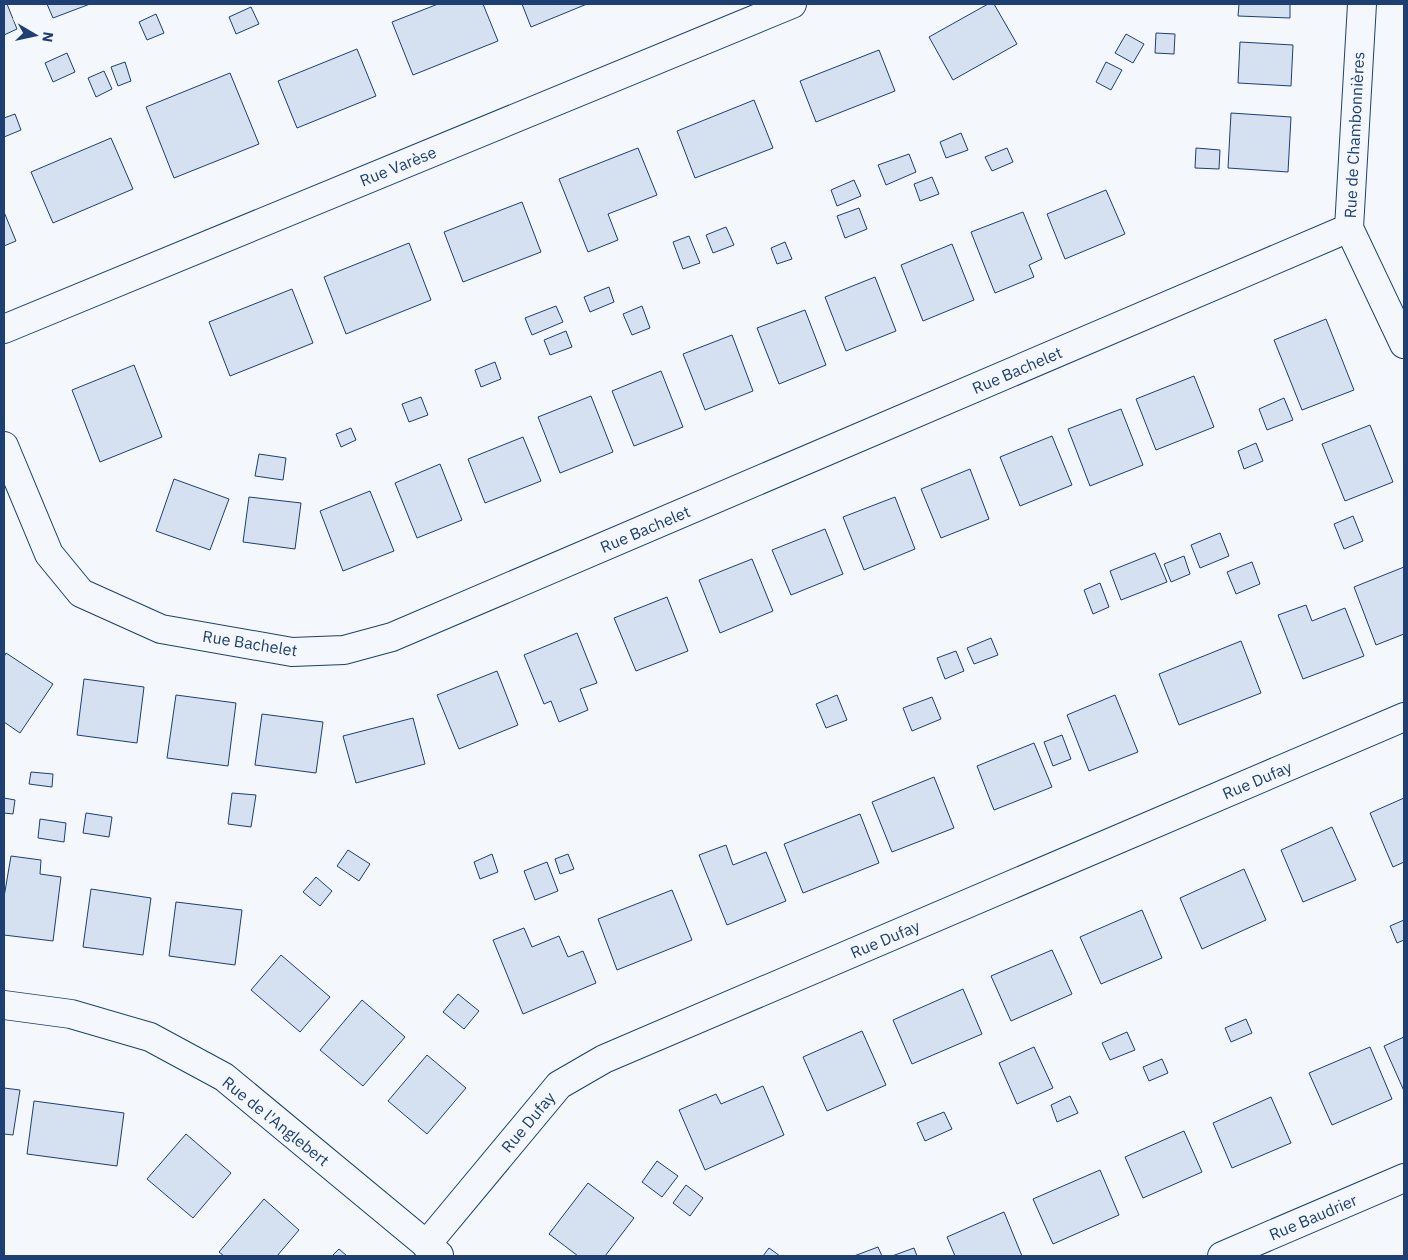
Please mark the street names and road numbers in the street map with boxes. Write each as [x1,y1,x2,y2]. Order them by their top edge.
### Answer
street label: Rue de Chambonnières [1340,51,1368,219]
street label: Rue Varèse [357,142,439,190]
street label: Rue Bachelet [969,342,1065,398]
street label: Rue Bachelet [597,501,693,557]
street label: Rue Bachelet [201,626,299,660]
street label: Rue Dufay [1219,756,1295,804]
street label: Rue Dufay [847,915,923,963]
street label: Rue de l'Anglebert [219,1072,333,1170]
street label: Rue Dufay [497,1087,559,1157]
street label: Rue Baudrier [1266,1189,1360,1245]

